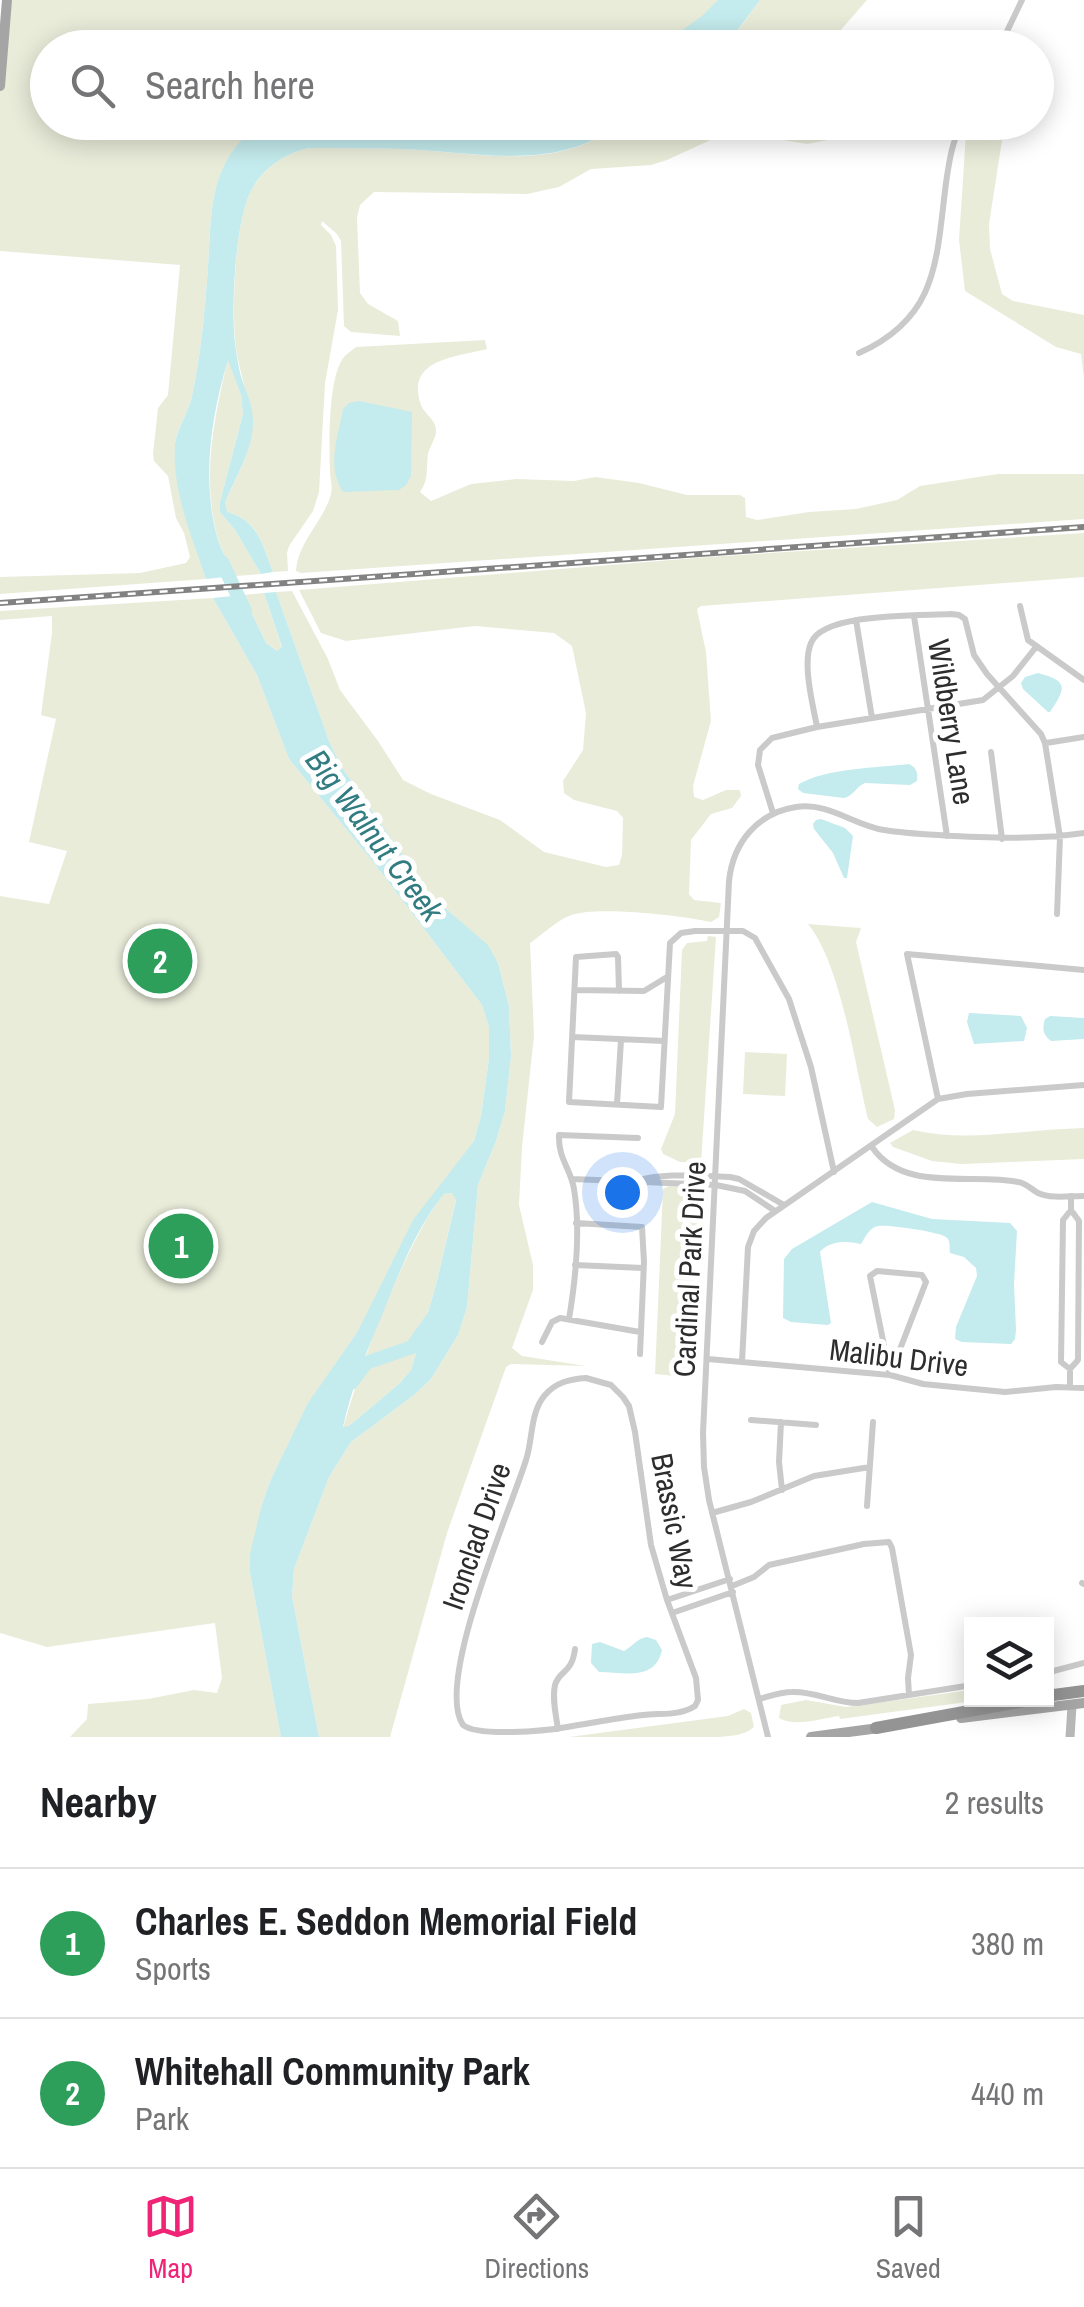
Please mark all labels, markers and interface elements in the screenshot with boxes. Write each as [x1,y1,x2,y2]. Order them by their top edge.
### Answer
search box [30,30,1054,140]
icon: search [65,58,120,113]
text: Search here [145,60,315,111]
street label: Wildberry Lane [919,636,985,808]
water label: Big Walnut Creek [296,740,454,931]
pin: 2 [128,924,192,998]
street label: Cardinal Park Drive [663,1160,715,1378]
your location [597,1167,648,1218]
pin: 1 [148,1208,214,1284]
street label: Malibu Drive [827,1329,971,1385]
street label: Brassic Way [642,1450,708,1593]
street label: Ironclad Drive [432,1457,520,1615]
map controls [964,1617,1054,1707]
button: layers [964,1617,1054,1707]
text: Nearby [40,1774,157,1830]
text: 2 results [945,1781,1044,1824]
text: Charles E. Seddon Memorial Field [135,1896,637,1947]
text: 1 [65,1922,80,1965]
text: 380 m [971,1922,1044,1965]
text: Sports [135,1947,211,1990]
text: Whitehall Community Park [135,2046,530,2097]
text: 2 [65,2072,80,2115]
text: 440 m [971,2072,1044,2115]
text: Park [135,2097,189,2140]
tab: Map [143,2189,198,2287]
tab: Directions [485,2189,589,2287]
tab: Saved [876,2189,941,2287]

